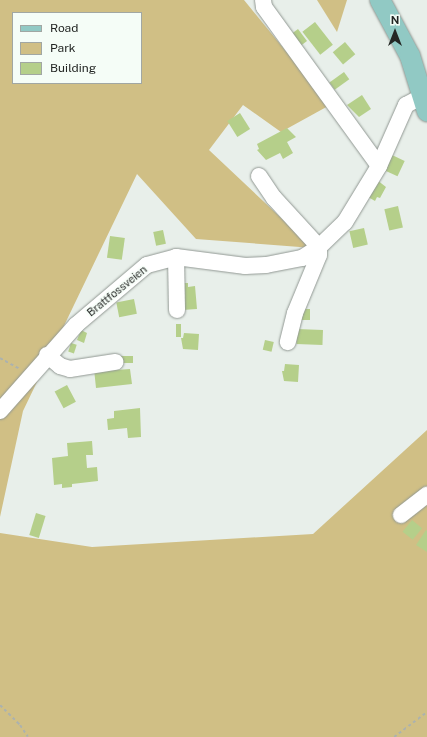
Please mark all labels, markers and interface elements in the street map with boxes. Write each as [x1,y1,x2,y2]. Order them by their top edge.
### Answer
legend [12,12,142,84]
north arrow [375,12,415,52]
text: N [391,14,399,26]
text: Road [50,21,78,35]
text: Park [50,41,76,55]
text: Building [50,61,96,75]
street label: Brattfossveien [84,263,150,319]

